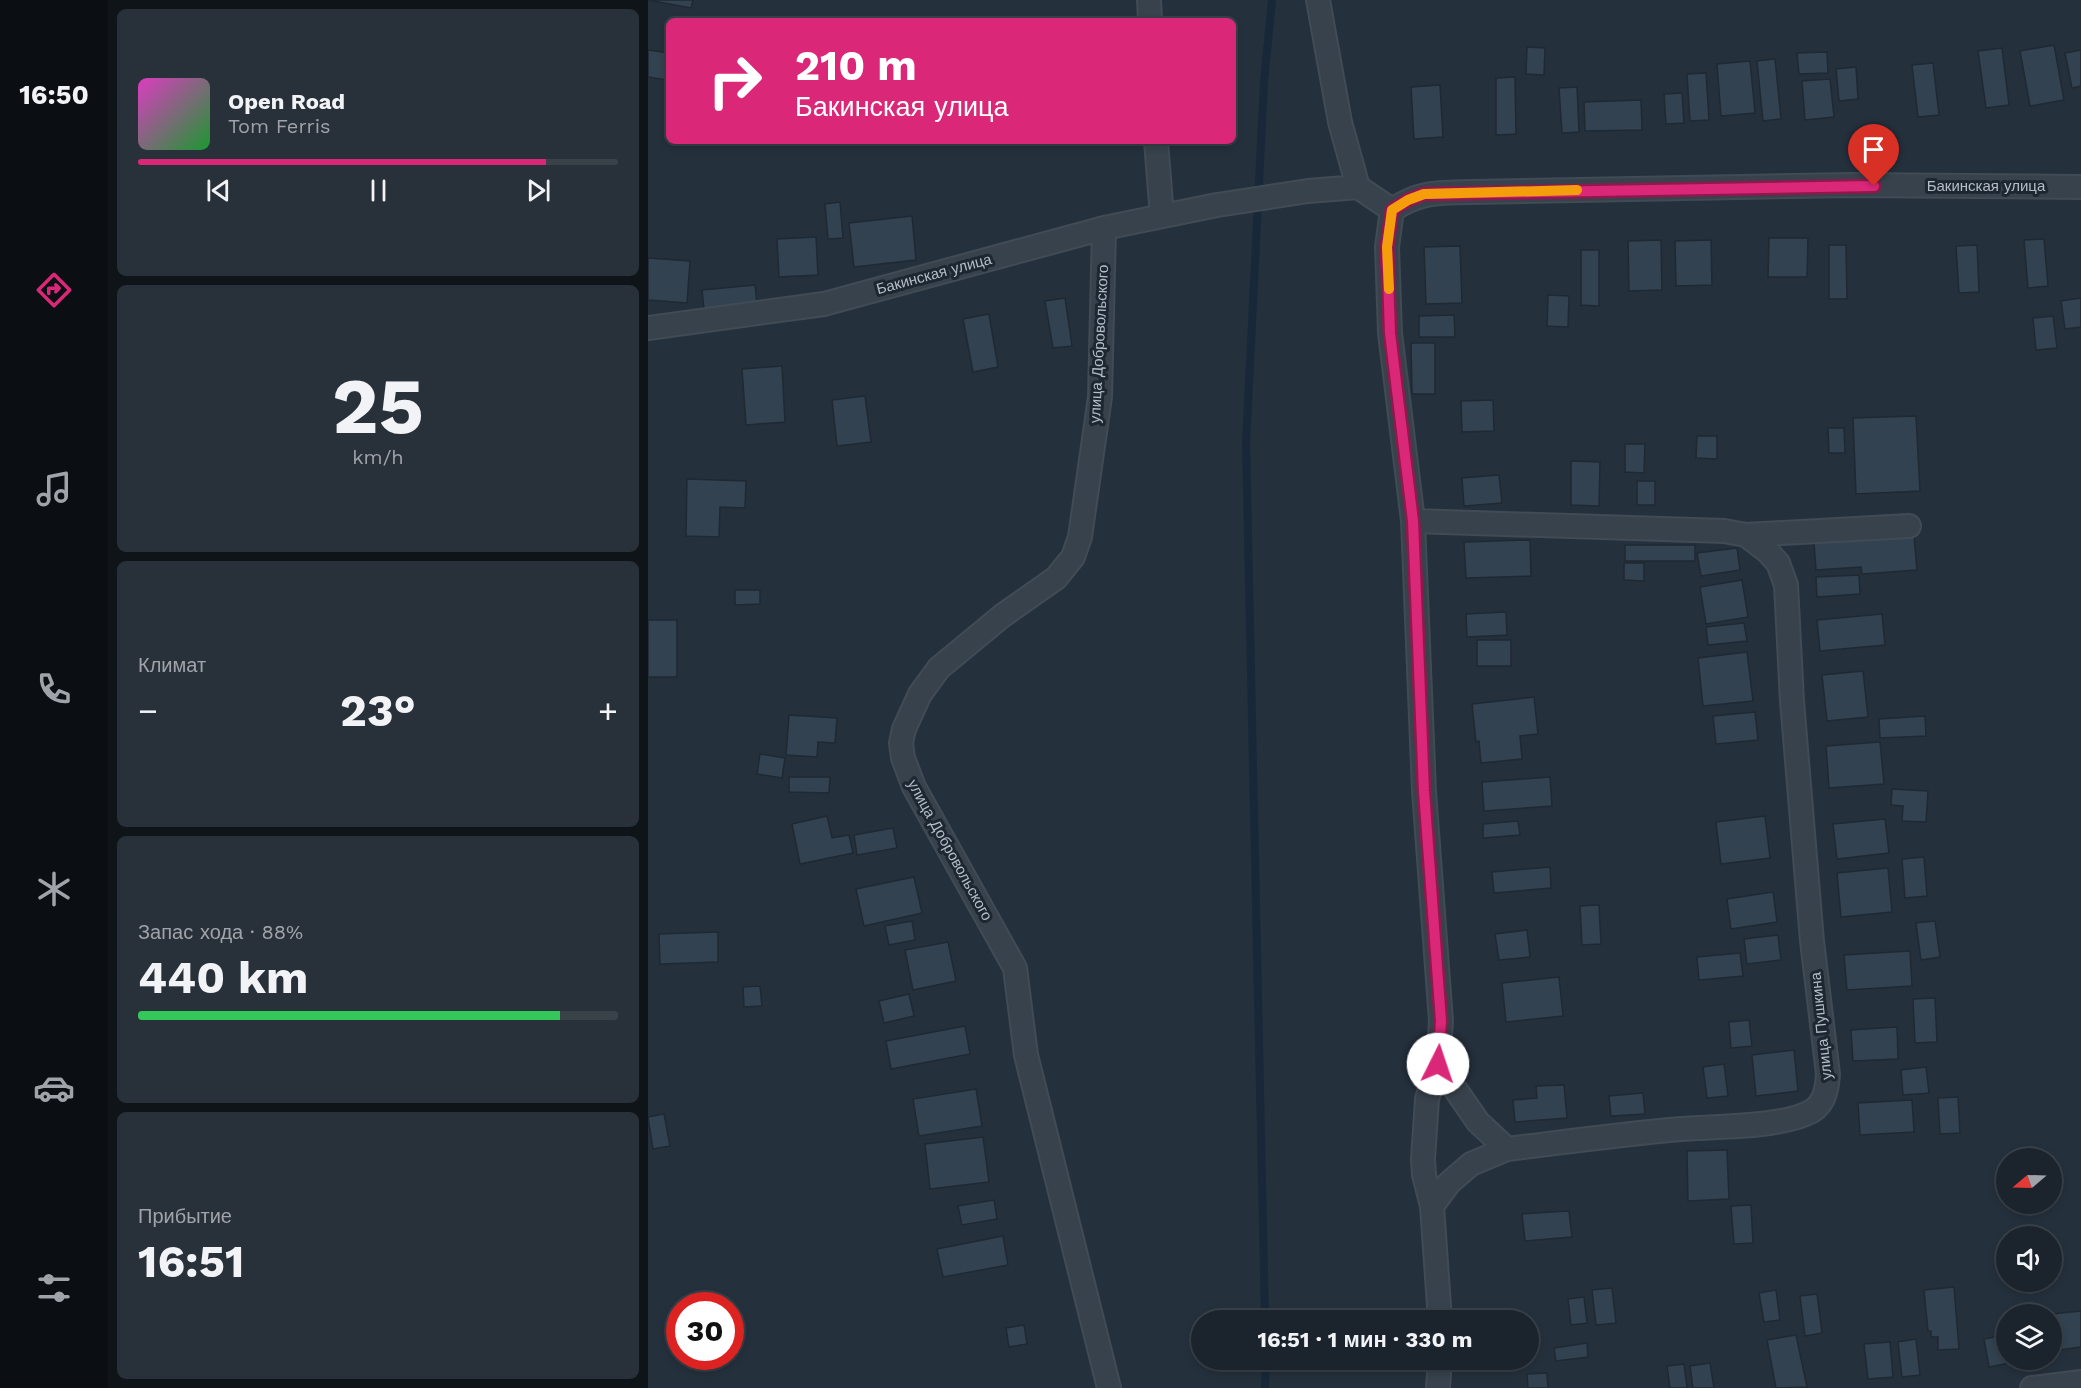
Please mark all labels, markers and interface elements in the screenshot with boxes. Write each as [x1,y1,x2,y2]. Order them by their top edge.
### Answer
text: 210 m [795,41,917,90]
icon: right [696,42,774,120]
text: 16:50 [19,79,89,111]
text: Open Road [228,89,345,114]
text: Бакинская улица [795,91,1009,123]
text: Tom Ferris [228,114,331,138]
pin [1848,124,1899,186]
icon: arrive [1857,133,1890,166]
icon: previous [202,174,235,207]
icon: pause [362,174,395,207]
icon: next [522,174,555,207]
street label: Бакинская улица [1927,177,2046,195]
street label: Бакинская улица [874,250,994,298]
street label: улица Добровольского [1086,264,1112,424]
icon: directions [33,269,75,311]
text: 25 [332,360,424,452]
text: km/h [352,445,404,469]
icon: music [33,468,75,510]
text: Климат [138,653,206,677]
icon: phone [33,668,75,710]
text: 23° [340,684,416,737]
text: − [138,691,158,730]
text: + [598,691,618,730]
street label: улица Добровольского [904,776,996,924]
icon: climate [33,868,75,910]
text: Запас хода · 88% [138,920,303,944]
text: 440 km [138,951,308,1004]
street label: улица Пушкина [1806,971,1836,1081]
position arrow [1406,1032,1470,1096]
icon: car [33,1067,75,1109]
north arrow [1996,1148,2062,1214]
map controls [1996,1148,2062,1370]
text: Прибытие [138,1204,232,1228]
button: sound [1996,1226,2062,1292]
text: 16:51 [138,1235,244,1288]
icon: filters [33,1267,75,1309]
speed limit sign: 30 [666,1292,744,1370]
button: layers [1996,1304,2062,1370]
text: 16:51 · 1 мин · 330 m [1257,1327,1473,1352]

